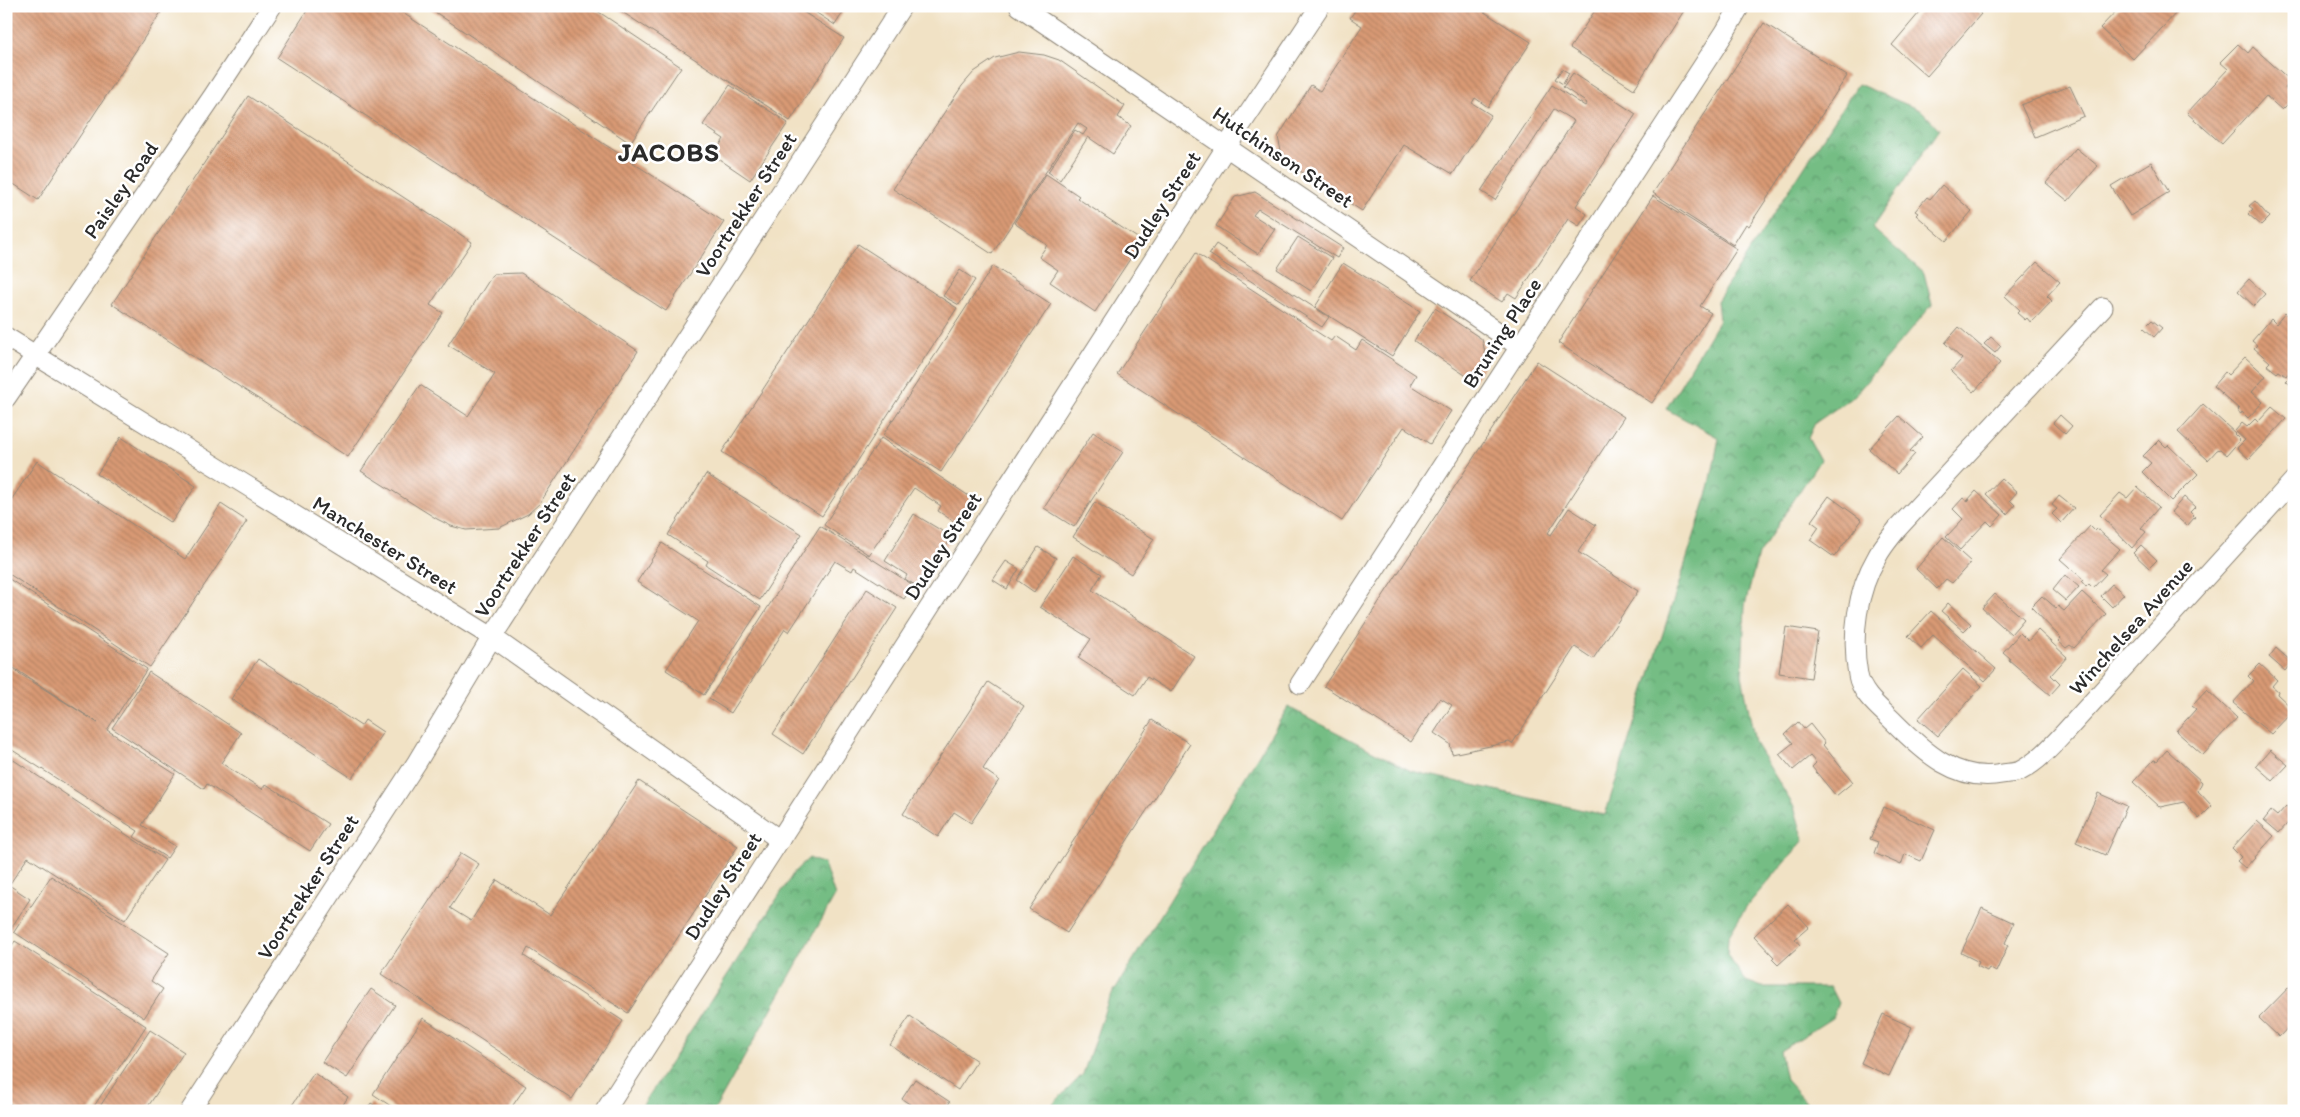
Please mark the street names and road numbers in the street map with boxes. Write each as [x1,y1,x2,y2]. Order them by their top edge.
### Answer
street label: Hutchinson Street [1208,100,1358,213]
street label: Voortrekker Street [689,127,802,282]
street label: Paisley Road [78,136,163,243]
street label: Dudley Street [1118,146,1206,263]
street label: Bruning Place [1457,273,1546,392]
street label: Voortrekker Street [468,467,581,622]
street label: Dudley Street [899,487,987,604]
street label: Manchester Street [308,490,462,599]
street label: Winchelsea Avenue [2063,554,2198,700]
street label: Voortrekker Street [251,809,364,964]
street label: Dudley Street [679,827,767,944]

